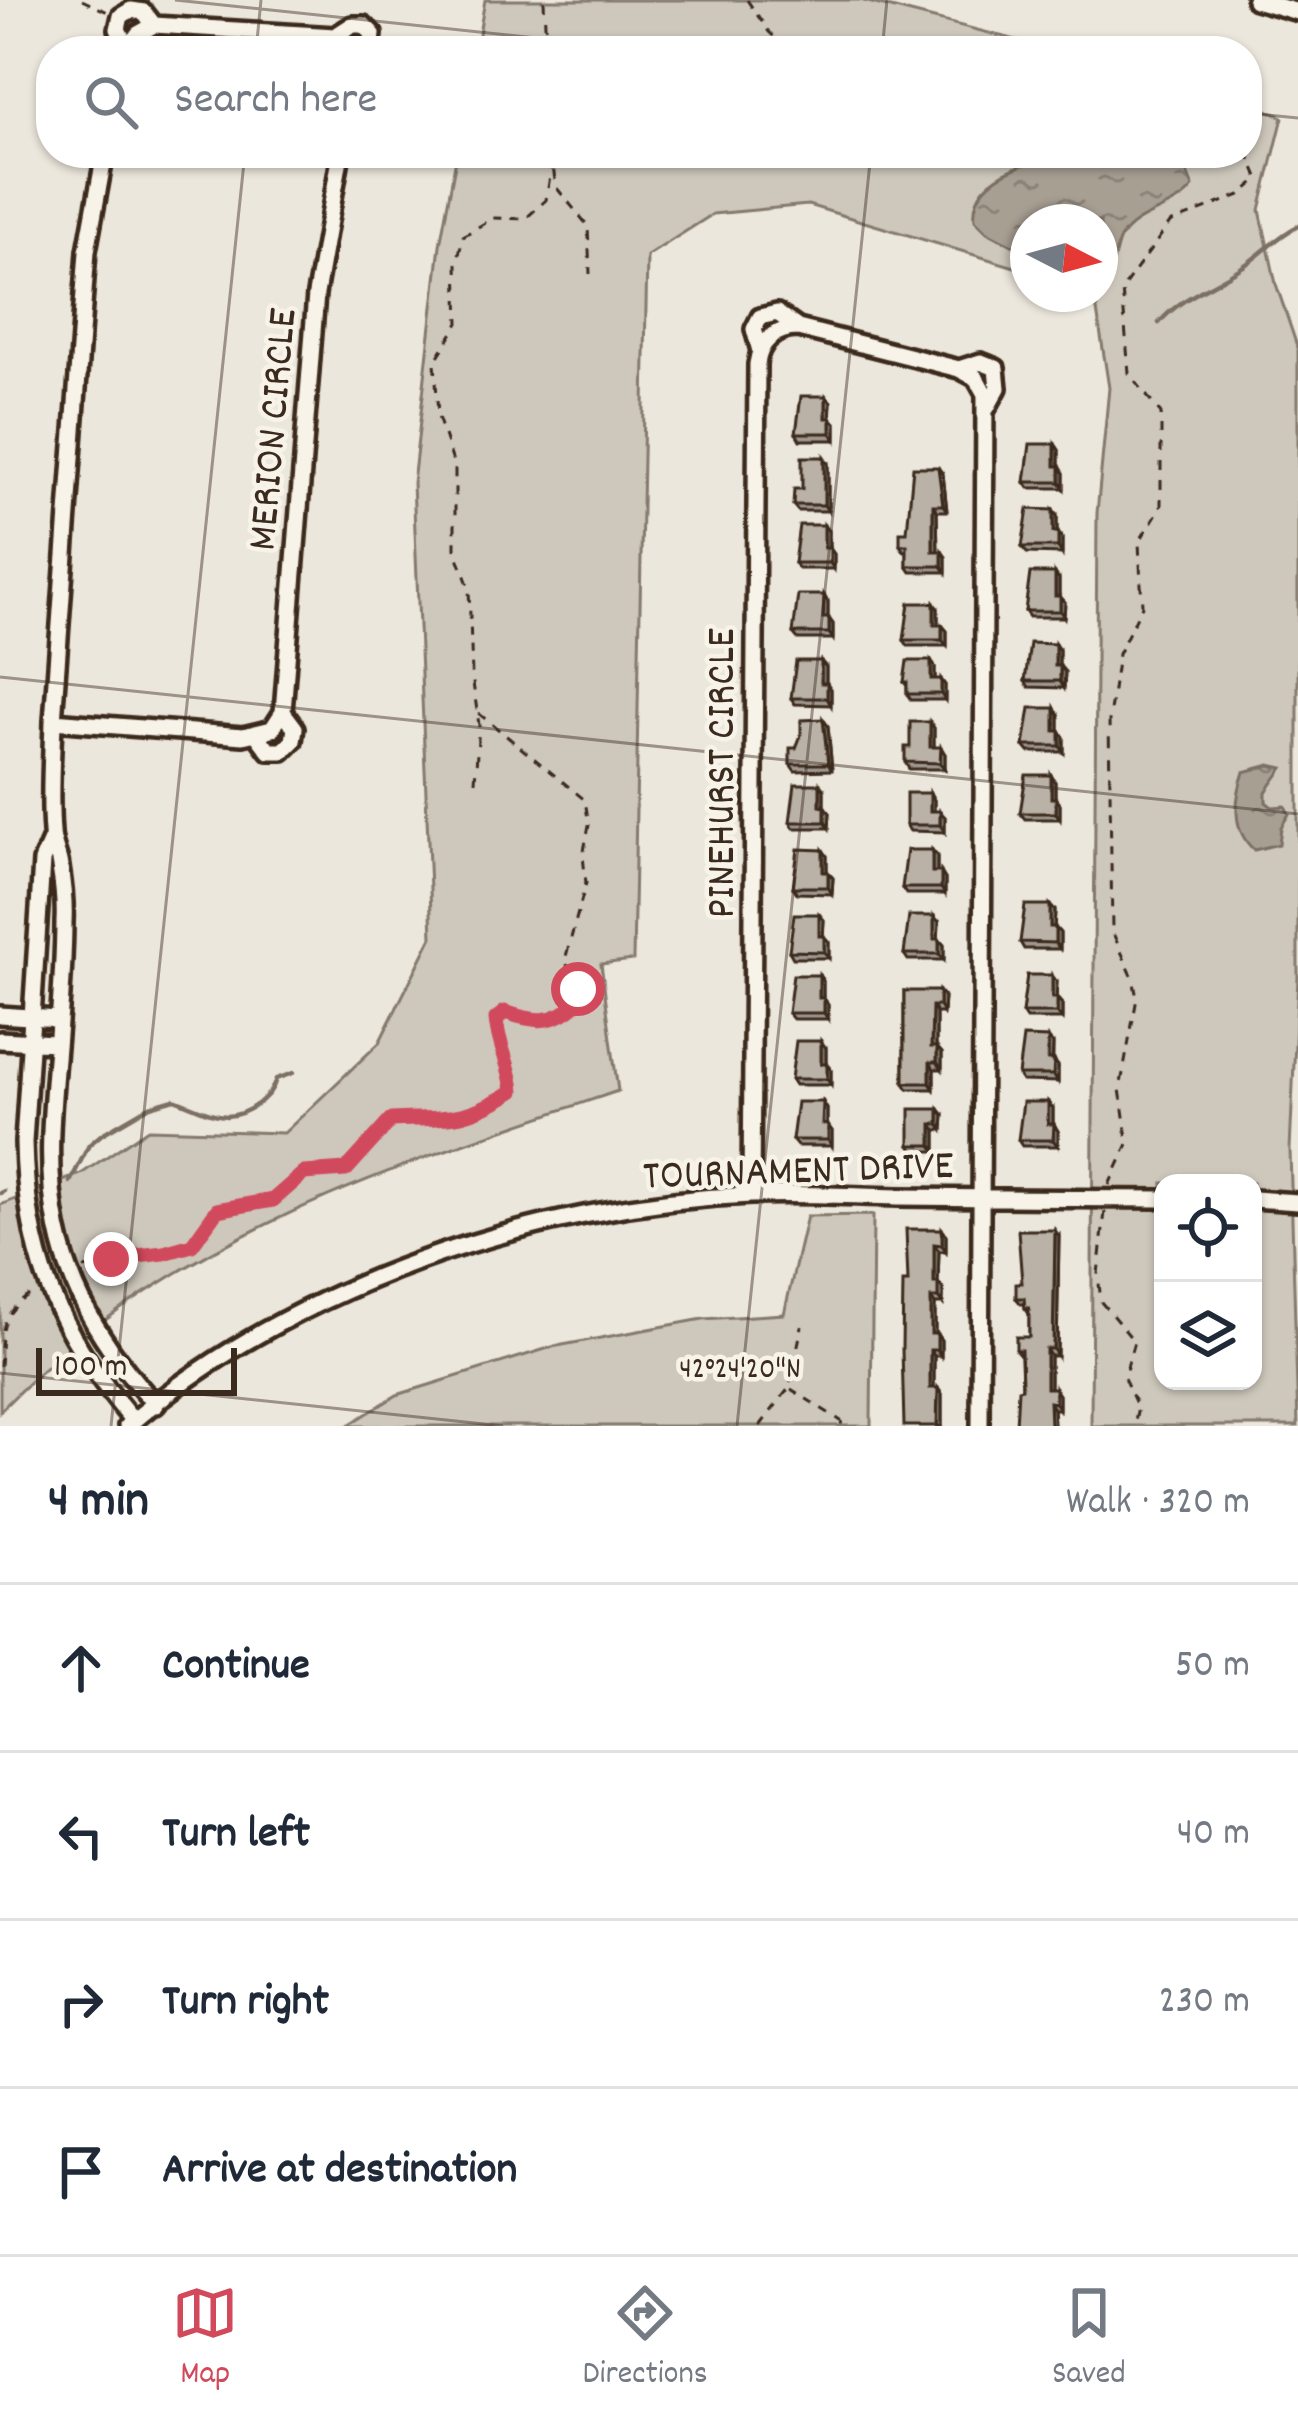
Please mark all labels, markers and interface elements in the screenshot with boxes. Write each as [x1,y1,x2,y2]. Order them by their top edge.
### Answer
search box [36,36,1262,168]
icon: search [78,69,144,135]
text: Search here [174,70,377,134]
north arrow [1010,204,1118,312]
street label: MERION CIRCLE [236,306,316,553]
street label: PINEHURST CIRCLE [695,628,755,918]
route start [551,962,605,1016]
street label: TOURNAMENT DRIVE [642,1139,954,1209]
map controls [1154,1174,1262,1390]
button: locate [1154,1174,1262,1282]
route end [84,1232,138,1286]
button: layers [1154,1282,1262,1390]
scale bar [36,1342,237,1395]
text: 100 m [54,1345,127,1392]
text: 42°24'20"N [679,1350,801,1393]
text: 4 min [48,1468,149,1540]
text: Walk · 320 m [1066,1477,1250,1532]
icon: ahead [48,1635,114,1701]
text: Continue [162,1636,310,1700]
text: 50 m [1175,1640,1250,1695]
icon: left [48,1803,114,1869]
text: Turn left [162,1804,310,1868]
text: 40 m [1177,1808,1250,1863]
icon: right [48,1971,114,2037]
text: Turn right [162,1972,329,2036]
text: 230 m [1159,1976,1250,2031]
icon: arrive [48,2139,114,2205]
text: Arrive at destination [162,2140,517,2204]
tab: Map [172,2280,238,2399]
tab: Directions [583,2280,708,2399]
tab: Saved [1052,2280,1126,2399]

